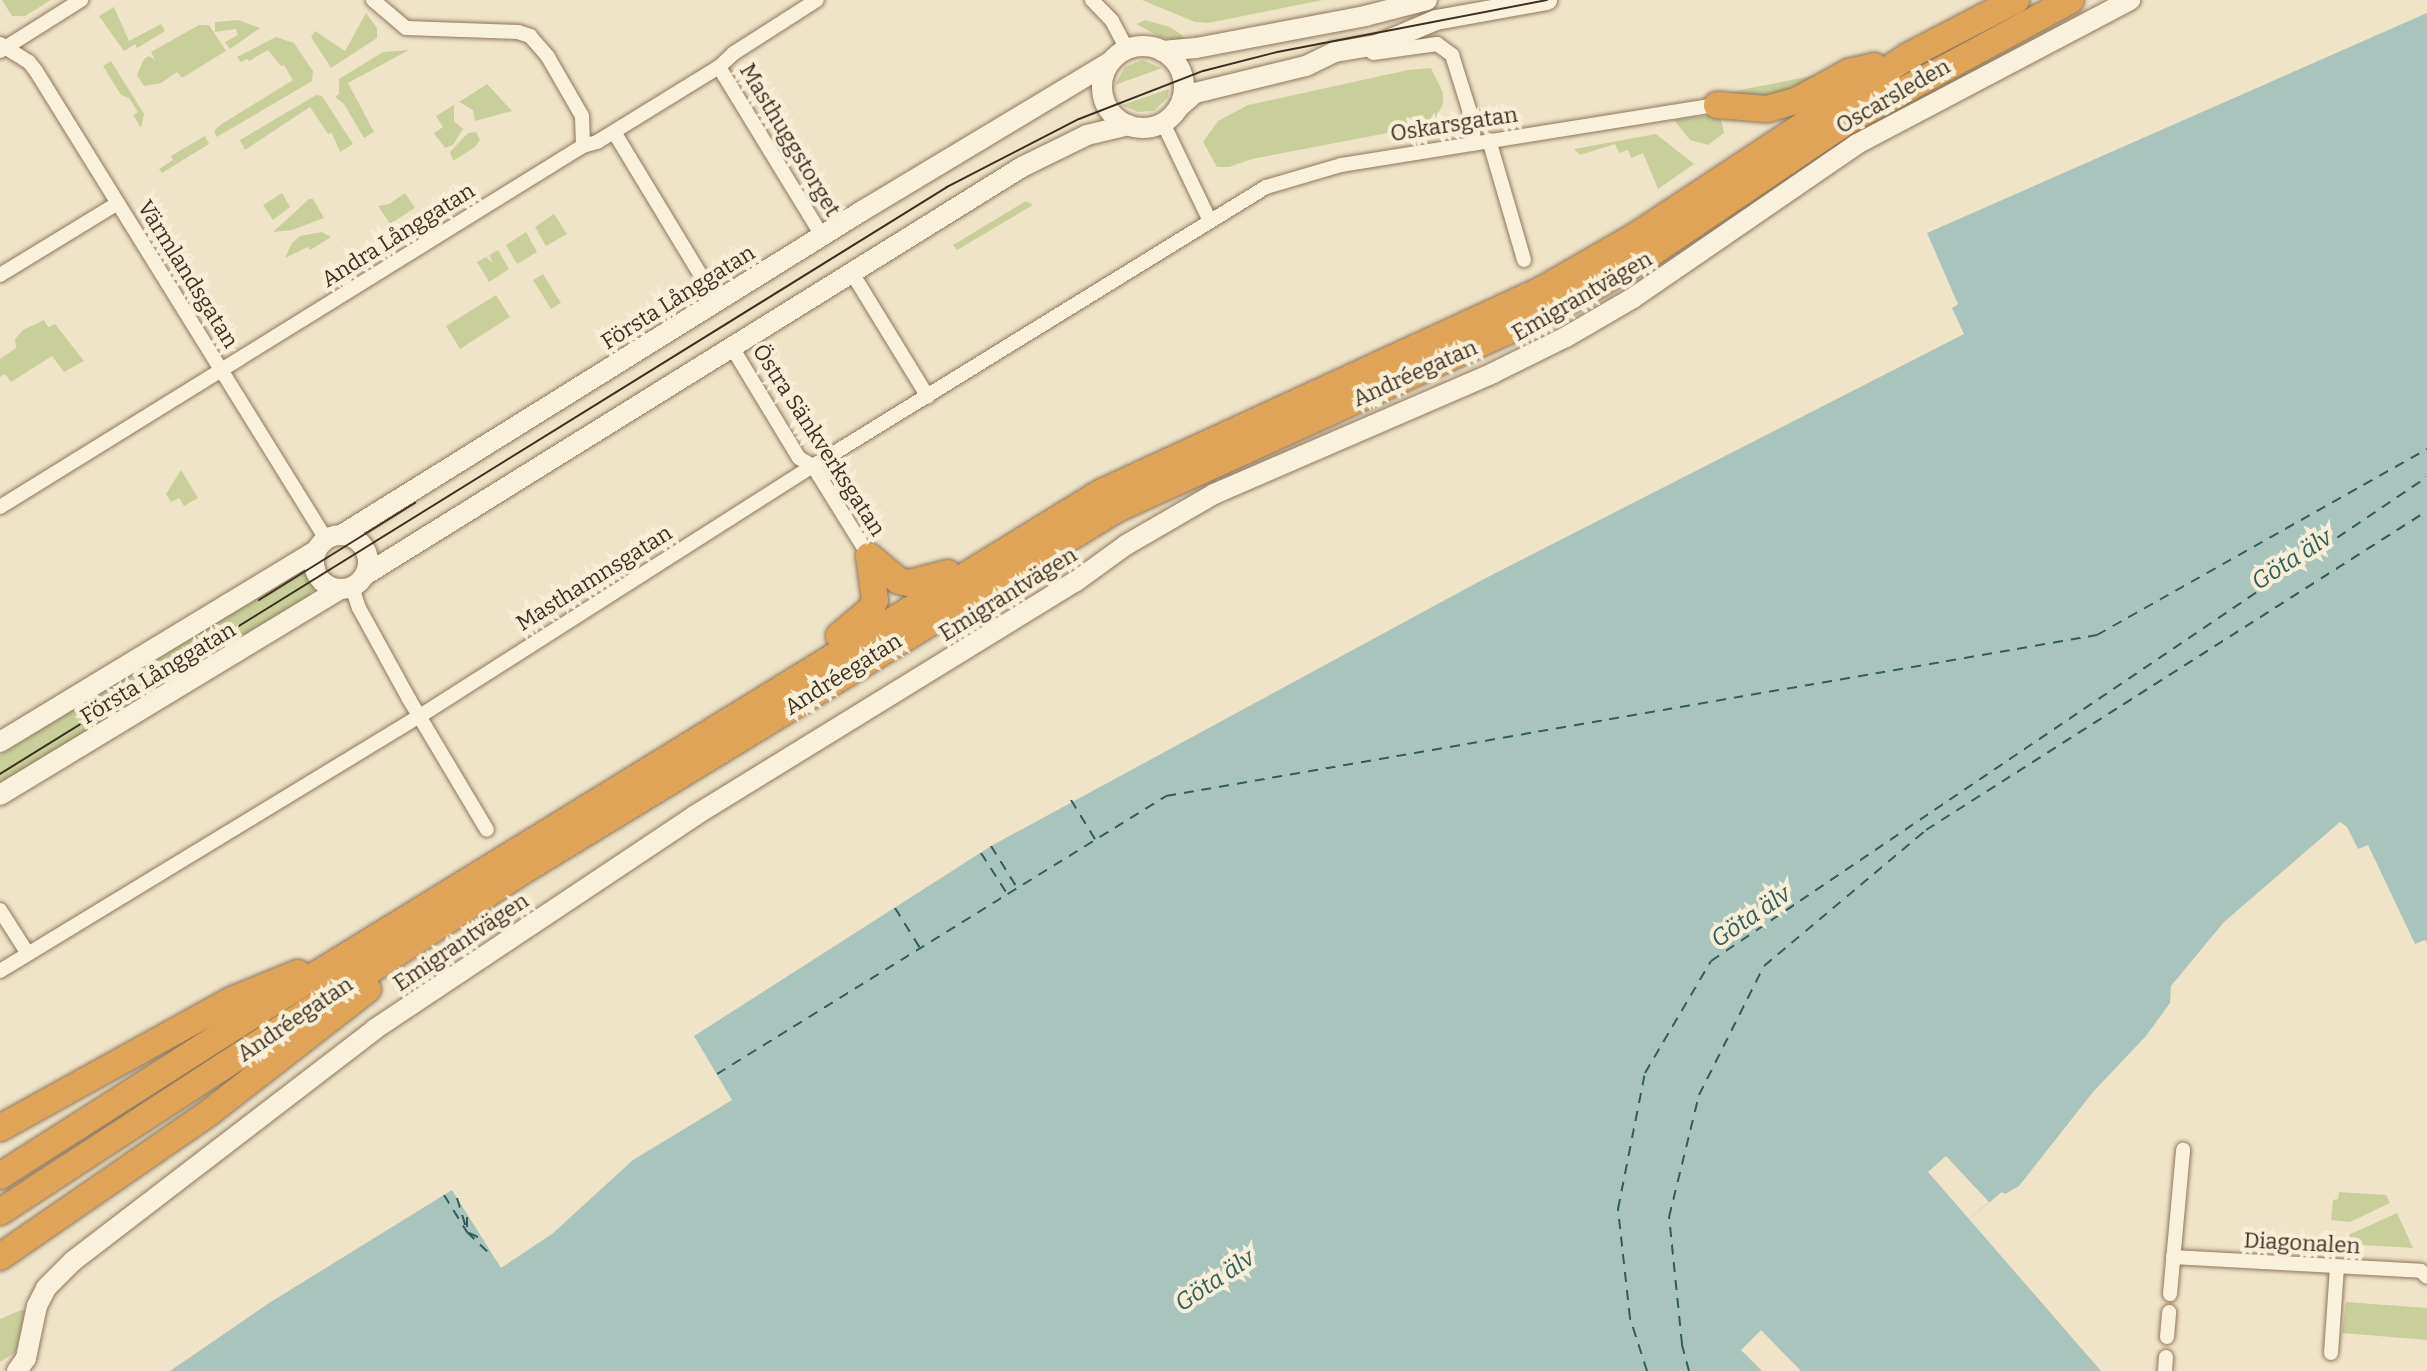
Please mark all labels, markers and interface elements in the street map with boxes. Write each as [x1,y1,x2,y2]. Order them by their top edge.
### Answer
street label: Oscarsleden [1831,53,1955,139]
street label: Masthuggstorget [734,59,846,221]
street label: Oskarsgatan [1389,101,1519,147]
street label: Andra Långgatan [317,177,479,293]
street label: Värmlandsgatan [132,195,244,353]
street label: Första Långgatan [596,239,760,355]
street label: Emigrantvägen [1507,245,1657,347]
street label: Andréegatan [1349,334,1481,412]
street label: Östra Sänkverksgatan [747,339,891,541]
street label: Masthamnsgatan [511,520,677,636]
water label: Göta älv [2247,524,2337,596]
street label: Emigrantvägen [934,541,1082,647]
street label: Första Långgatan [76,616,240,730]
street label: Andréegatan [780,628,906,720]
water label: Göta älv [1706,880,1796,954]
street label: Emigrantvägen [389,887,533,997]
street label: Andréegatan [232,971,358,1067]
street label: Diagonalen [2243,1227,2361,1259]
water label: Göta älv [1170,1244,1260,1318]

